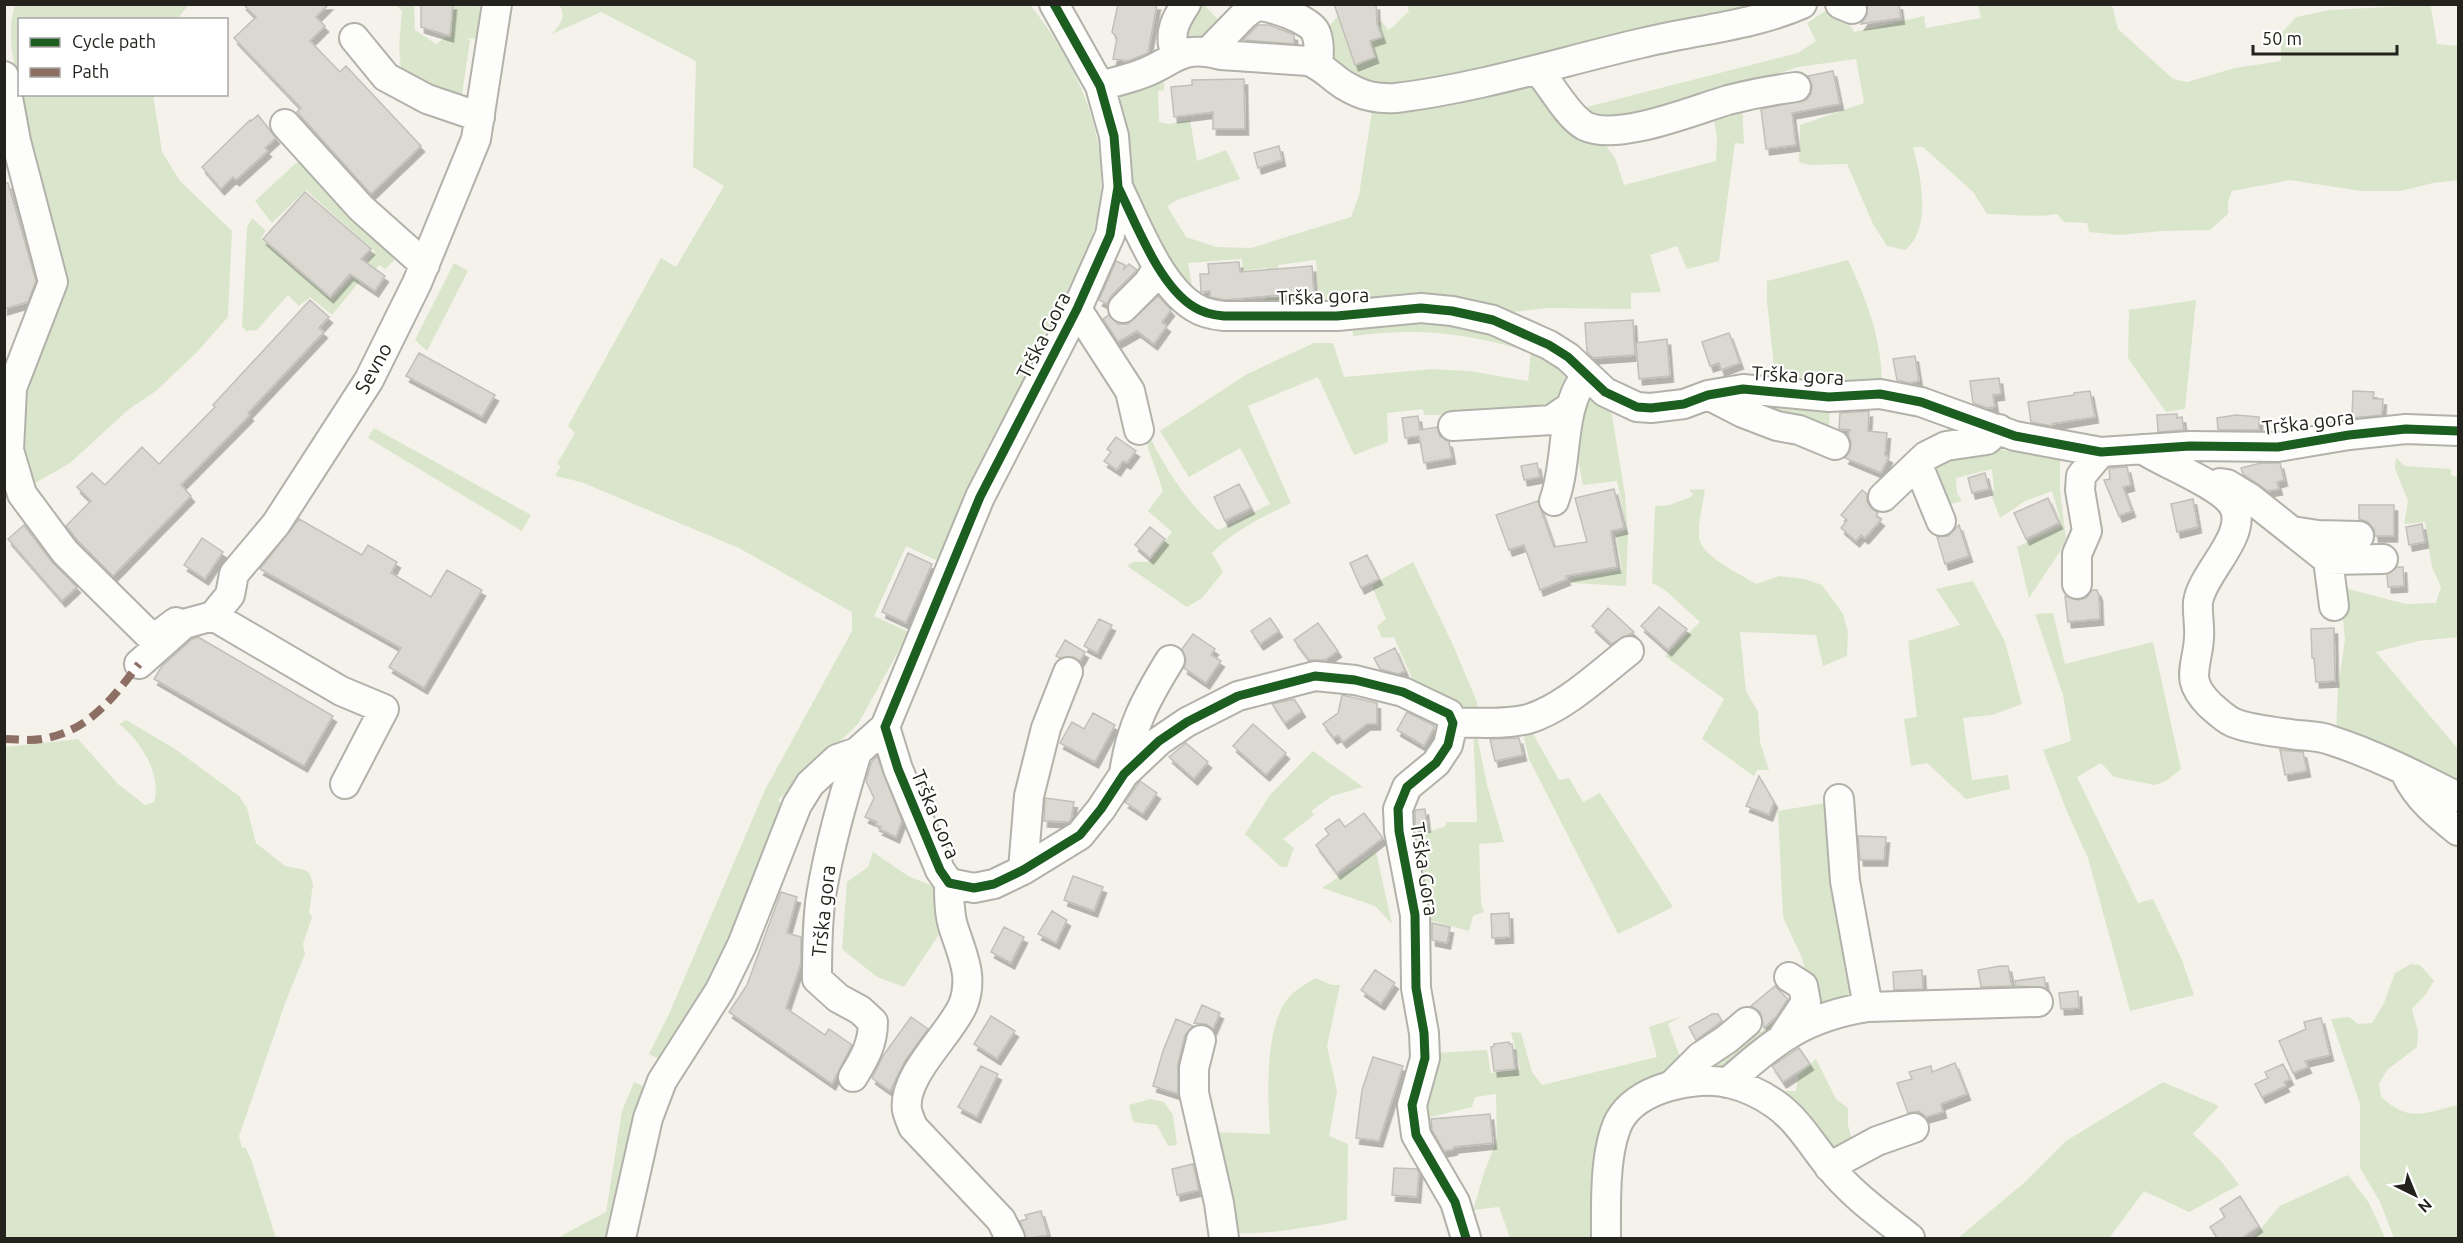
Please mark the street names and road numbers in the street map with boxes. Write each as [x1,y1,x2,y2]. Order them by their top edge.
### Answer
street label: Trška gora [1276,283,1370,309]
street label: Trška Gora [1011,288,1075,382]
street label: Sevno [350,339,396,397]
street label: Trška gora [1751,361,1845,389]
street label: Trška gora [2261,405,2355,439]
street label: Trška Gora [907,766,965,862]
street label: Trška Gora [1406,821,1444,917]
street label: Trška gora [807,864,839,958]

